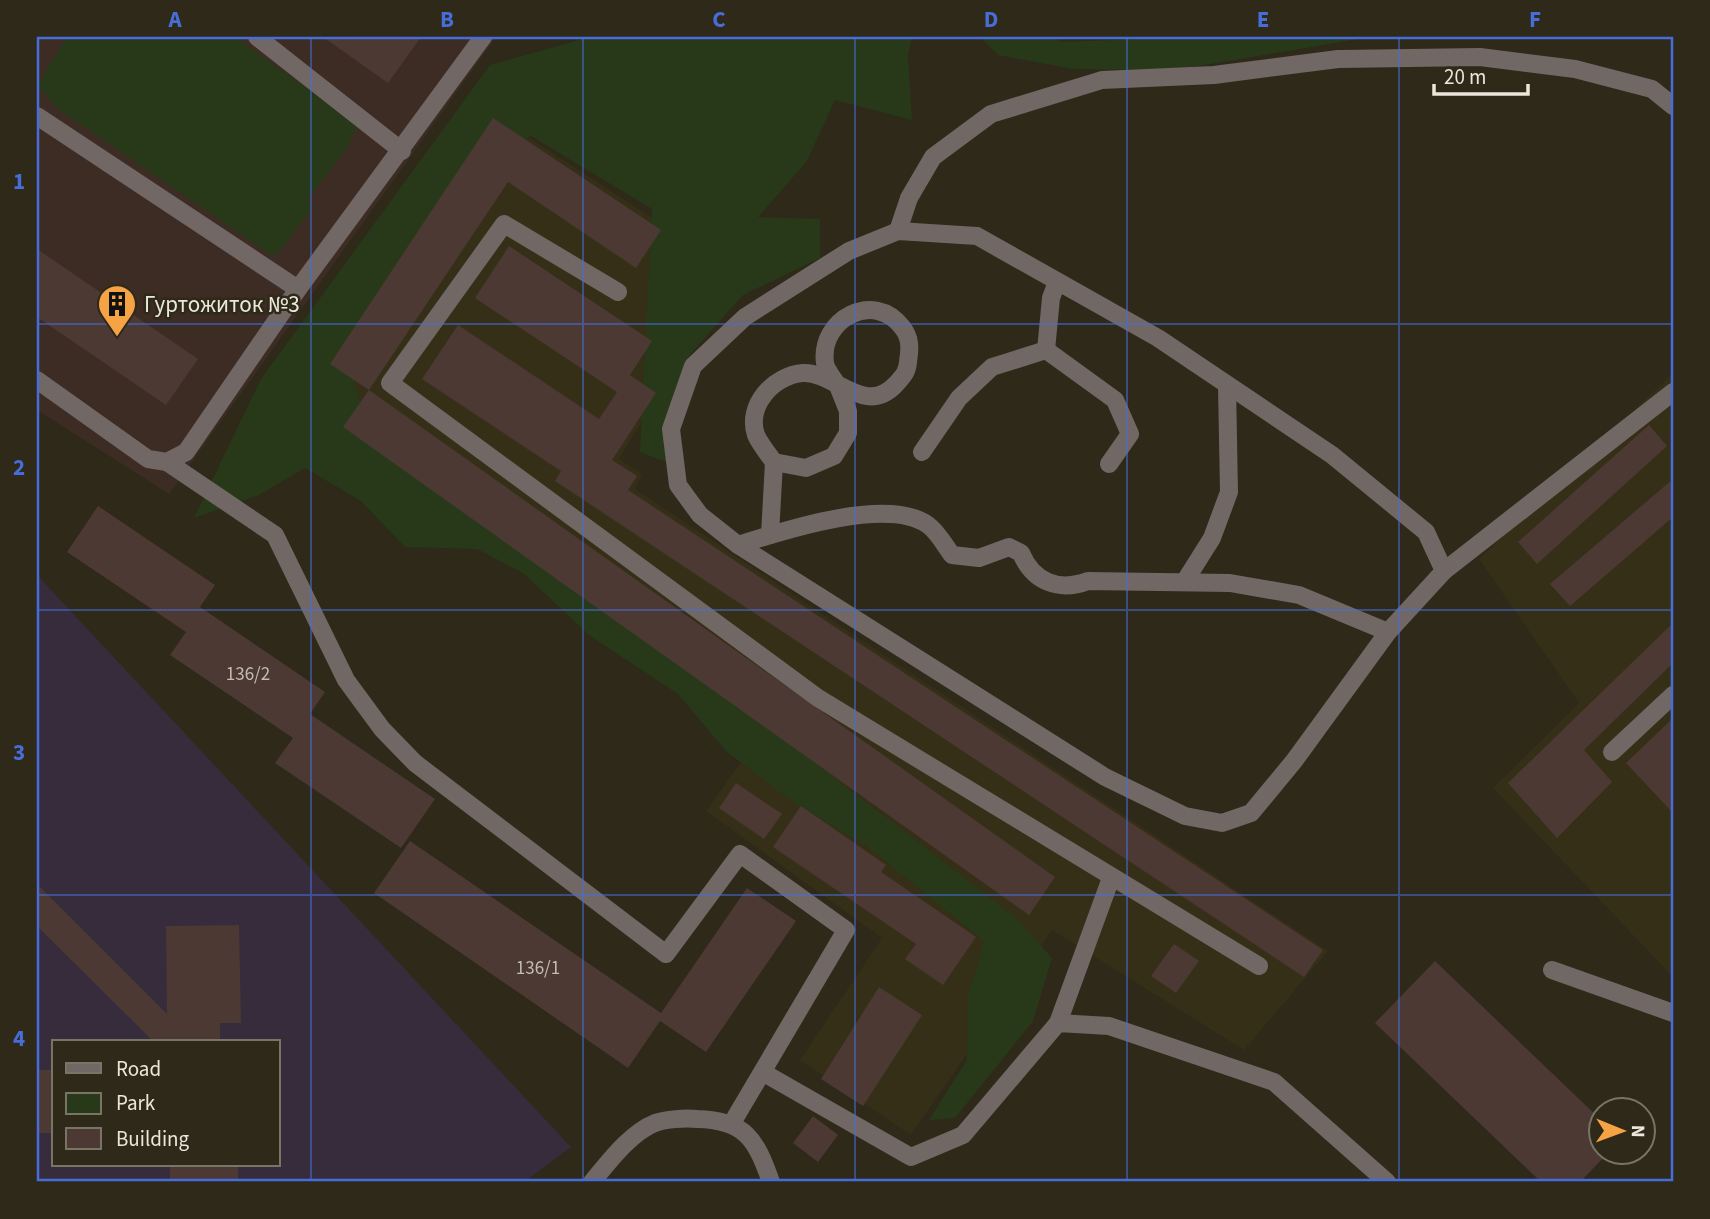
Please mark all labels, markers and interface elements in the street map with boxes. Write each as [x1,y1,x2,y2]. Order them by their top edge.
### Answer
text: A [167,3,182,36]
text: B [440,3,454,36]
text: C [712,3,726,36]
text: D [984,3,998,36]
text: E [1257,3,1269,36]
text: F [1529,3,1541,36]
scale bar [1434,52,1528,96]
text: 20 m [1444,62,1486,92]
text: 1 [13,165,25,198]
building icon: Гуртожиток №3 [96,283,138,338]
place label: Гуртожиток №3 [144,288,300,321]
text: 2 [13,451,25,484]
house number: 136/2 [226,661,270,688]
text: 3 [13,736,25,769]
house number: 136/1 [516,955,560,982]
text: 4 [13,1022,25,1055]
legend [52,1040,280,1166]
text: Road [116,1054,161,1084]
text: Park [116,1088,156,1118]
north arrow [1588,1096,1658,1166]
text: Building [116,1124,190,1154]
text: N [1624,1125,1651,1138]

